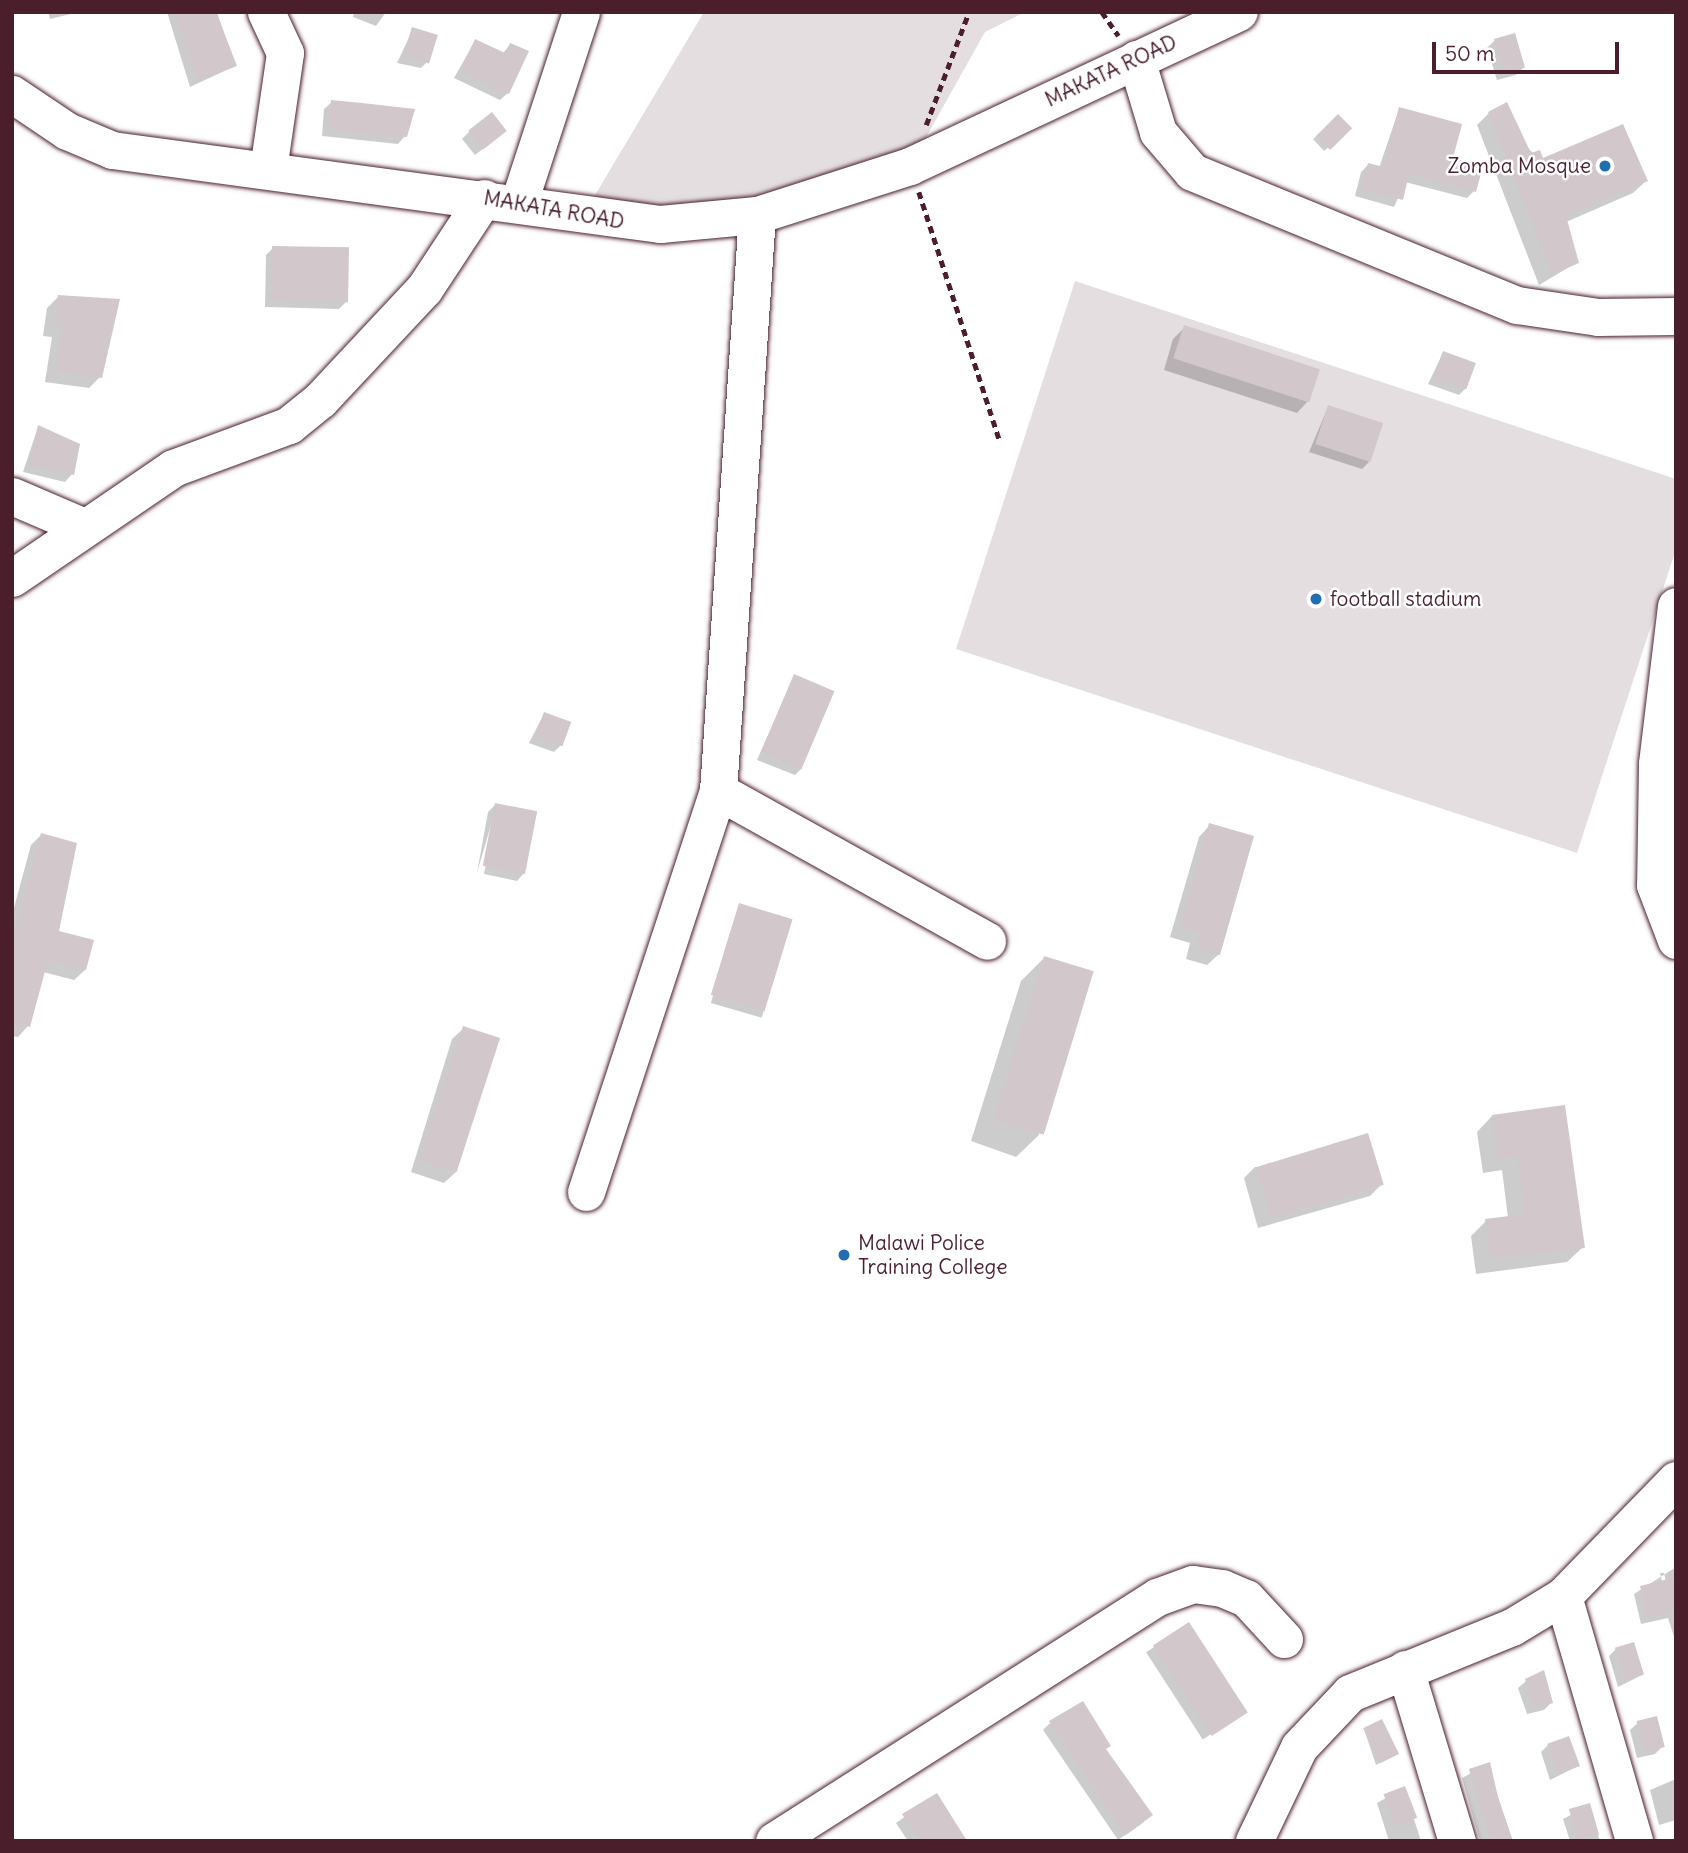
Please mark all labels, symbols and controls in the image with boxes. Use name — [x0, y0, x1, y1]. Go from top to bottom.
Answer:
scale bar — [1436, 28, 1623, 72]
street label: MAKATA ROAD — [1041, 29, 1181, 113]
text: 50 m — [1445, 40, 1494, 67]
place label: Zomba Mosque — [1447, 153, 1591, 179]
marker: Zomba Mosque — [1597, 158, 1613, 174]
street label: MAKATA ROAD — [482, 185, 626, 235]
place label: football stadium — [1330, 586, 1481, 612]
marker: football stadium — [1308, 591, 1324, 607]
place label: Malawi Police Training College — [858, 1230, 1007, 1280]
marker: Malawi Police Training College — [836, 1247, 852, 1263]

